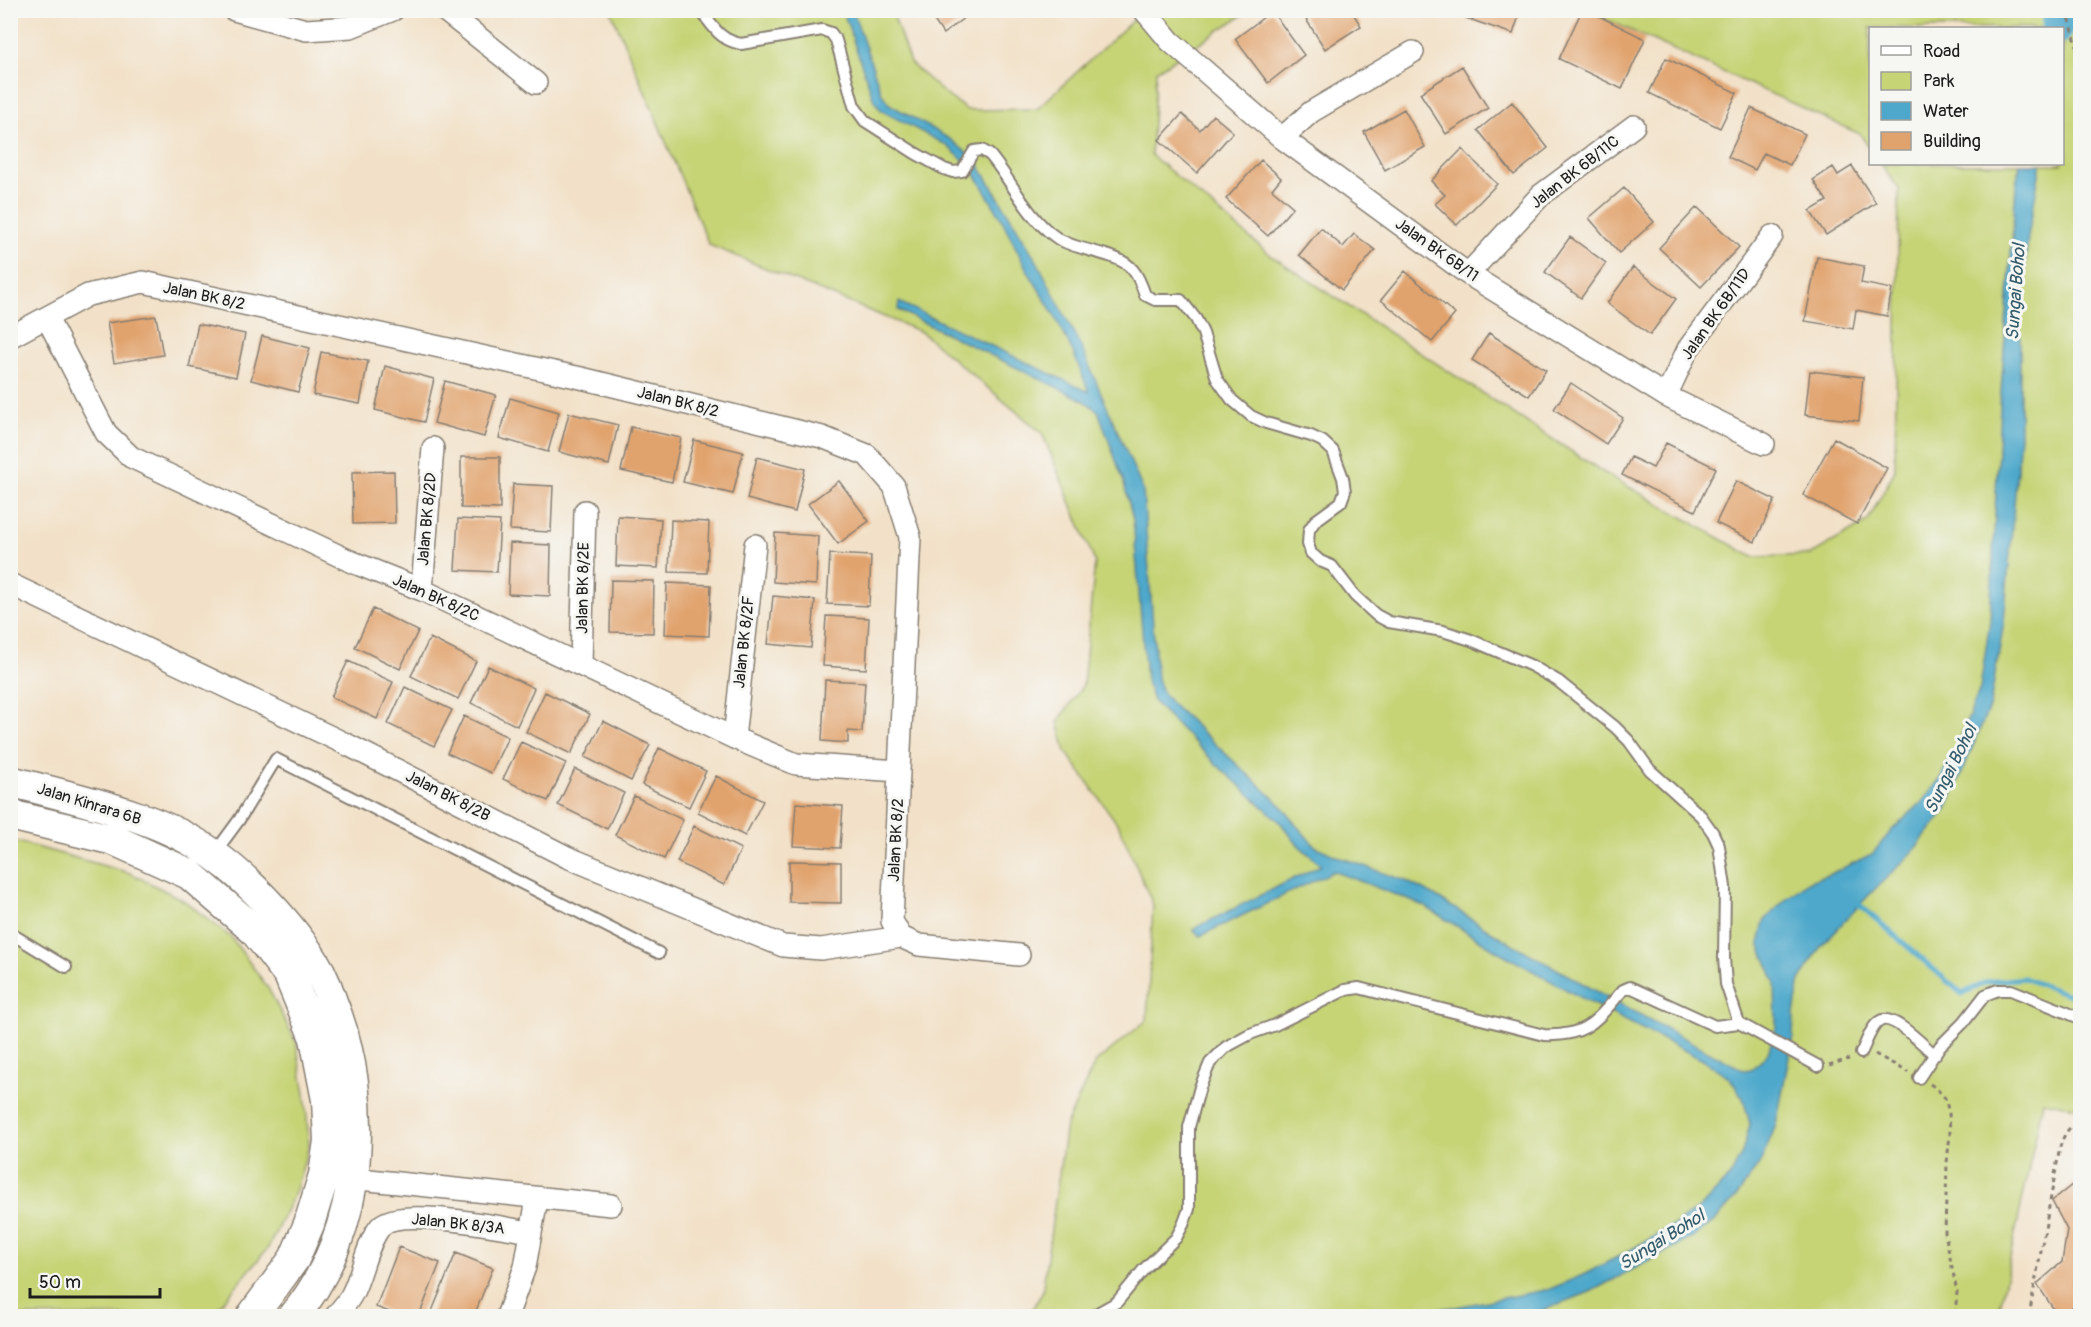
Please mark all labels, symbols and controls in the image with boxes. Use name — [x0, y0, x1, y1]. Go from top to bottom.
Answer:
legend — [1869, 27, 2064, 165]
text: Road — [1923, 40, 1960, 63]
text: Park — [1923, 70, 1955, 93]
text: Water — [1923, 100, 1969, 123]
text: Building — [1923, 130, 1981, 153]
street label: Jalan BK 6B/11C — [1527, 131, 1623, 213]
street label: Jalan BK 6B/11 — [1391, 214, 1483, 286]
water label: Sungai Bohol — [2001, 241, 2031, 341]
street label: Jalan BK 6B/11D — [1677, 264, 1755, 364]
street label: Jalan BK 8/2 — [161, 278, 247, 314]
street label: Jalan BK 8/2 — [635, 382, 721, 422]
street label: Jalan BK 8/2D — [413, 472, 441, 566]
street label: Jalan BK 8/2E — [572, 542, 594, 634]
street label: Jalan BK 8/2C — [389, 570, 483, 626]
street label: Jalan BK 8/2F — [729, 594, 759, 689]
water label: Sungai Bohol — [1920, 719, 1983, 817]
street label: Jalan BK 8/2B — [402, 766, 494, 826]
street label: Jalan Kinrara 6B — [34, 779, 144, 829]
street label: Jalan BK 8/2 — [884, 798, 908, 882]
water label: Sungai Bohol — [1615, 1204, 1710, 1275]
street label: Jalan BK 8/3A — [410, 1209, 506, 1239]
scale bar — [30, 1261, 160, 1299]
text: 50 m — [39, 1271, 81, 1294]

